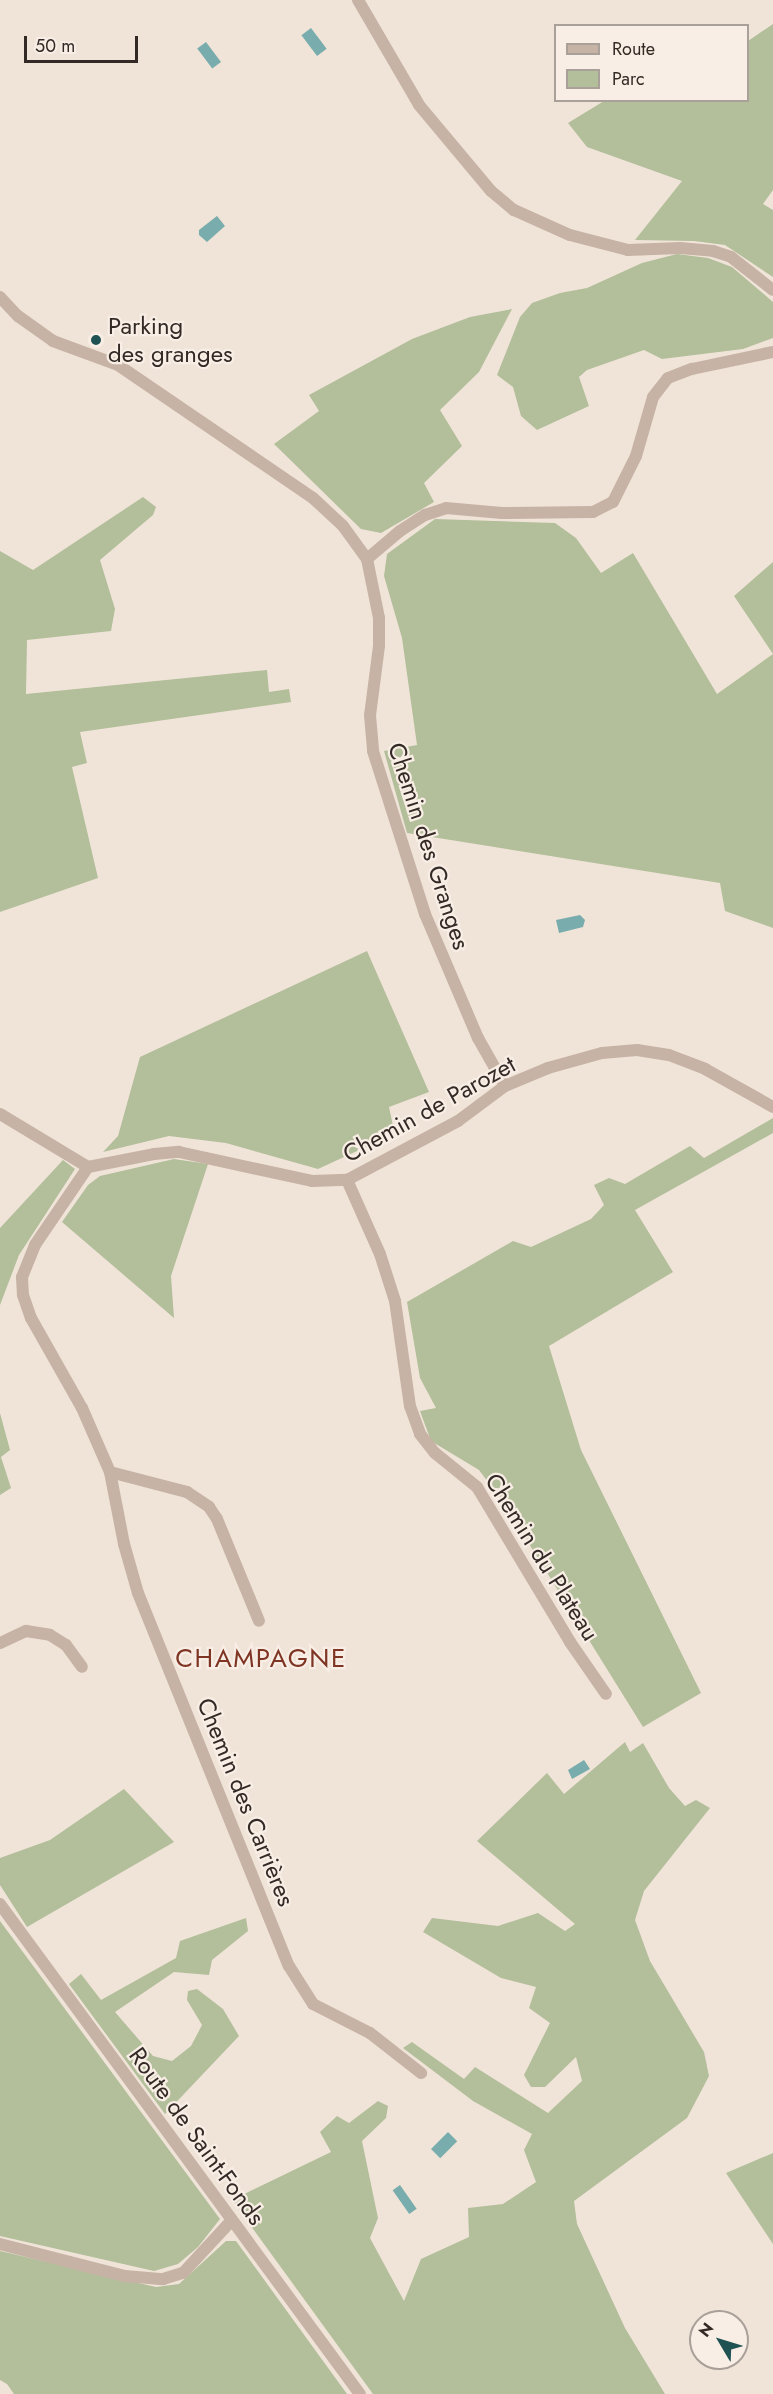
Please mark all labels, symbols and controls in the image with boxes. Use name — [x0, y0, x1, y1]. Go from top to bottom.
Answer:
scale bar — [27, 24, 141, 62]
legend — [554, 24, 749, 102]
text: 50 m — [35, 33, 75, 59]
text: Route — [612, 36, 655, 62]
text: Parc — [612, 66, 645, 92]
place label: Parking des granges — [108, 312, 233, 368]
marker: Parking des granges — [89, 333, 103, 347]
street label: Chemin des Granges — [382, 739, 476, 953]
street label: Chemin de Parozet — [338, 1050, 520, 1168]
street label: Chemin du Plateau — [479, 1468, 605, 1646]
district label: CHAMPAGNE — [175, 1643, 347, 1675]
street label: Chemin des Carrières — [191, 1694, 301, 1910]
street label: Route de Saint-Fonds — [123, 2042, 271, 2230]
north arrow — [689, 2310, 749, 2370]
text: N — [693, 2318, 719, 2342]

